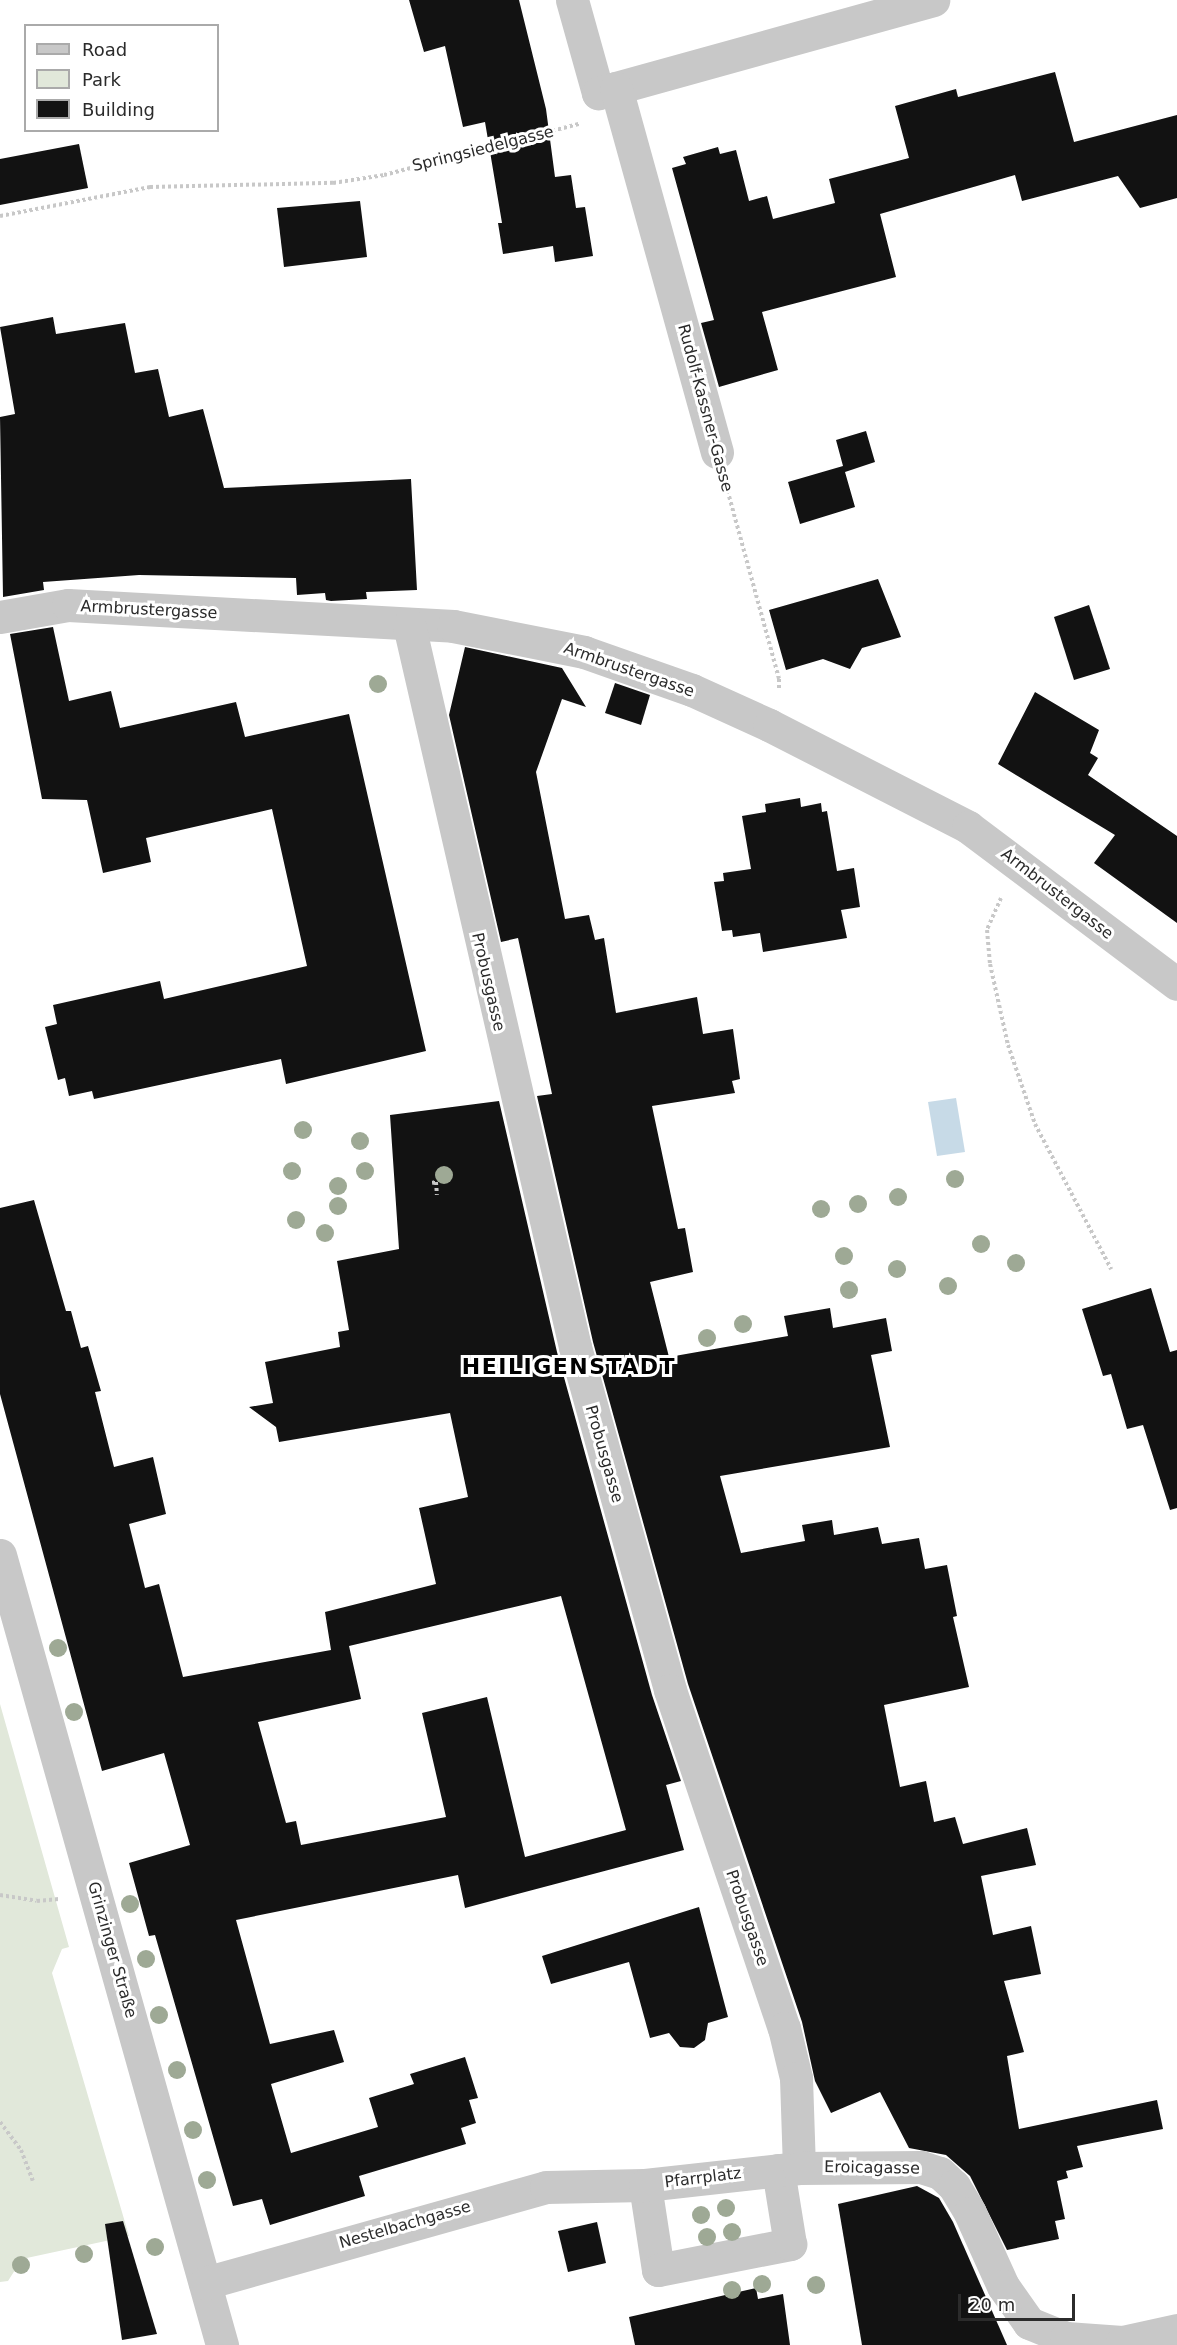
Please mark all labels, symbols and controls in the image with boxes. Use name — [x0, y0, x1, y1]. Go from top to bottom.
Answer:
legend — [24, 24, 219, 132]
text: Road — [82, 39, 127, 60]
text: Park — [82, 69, 121, 90]
text: Building — [82, 99, 155, 120]
street label: Springsiedelgasse — [410, 122, 556, 176]
street label: Rudolf-Kassner-Gasse — [673, 322, 737, 494]
street label: Armbrustergasse — [80, 597, 218, 623]
street label: Armbrustergasse — [561, 639, 697, 701]
street label: Armbrustergasse — [997, 844, 1117, 944]
street label: Probusgasse — [467, 931, 509, 1033]
district label: HEILIGENSTADT — [462, 1354, 676, 1380]
street label: Probusgasse — [581, 1403, 627, 1505]
street label: Probusgasse — [722, 1867, 772, 1969]
street label: Grinzinger Straße — [83, 1880, 141, 2020]
street label: Eroicagasse — [824, 2158, 920, 2178]
street label: Pfarrplatz — [664, 2164, 742, 2192]
street label: Nestelbachgasse — [337, 2197, 473, 2253]
scale bar — [961, 2282, 1078, 2320]
text: 20 m — [969, 2294, 1015, 2315]

